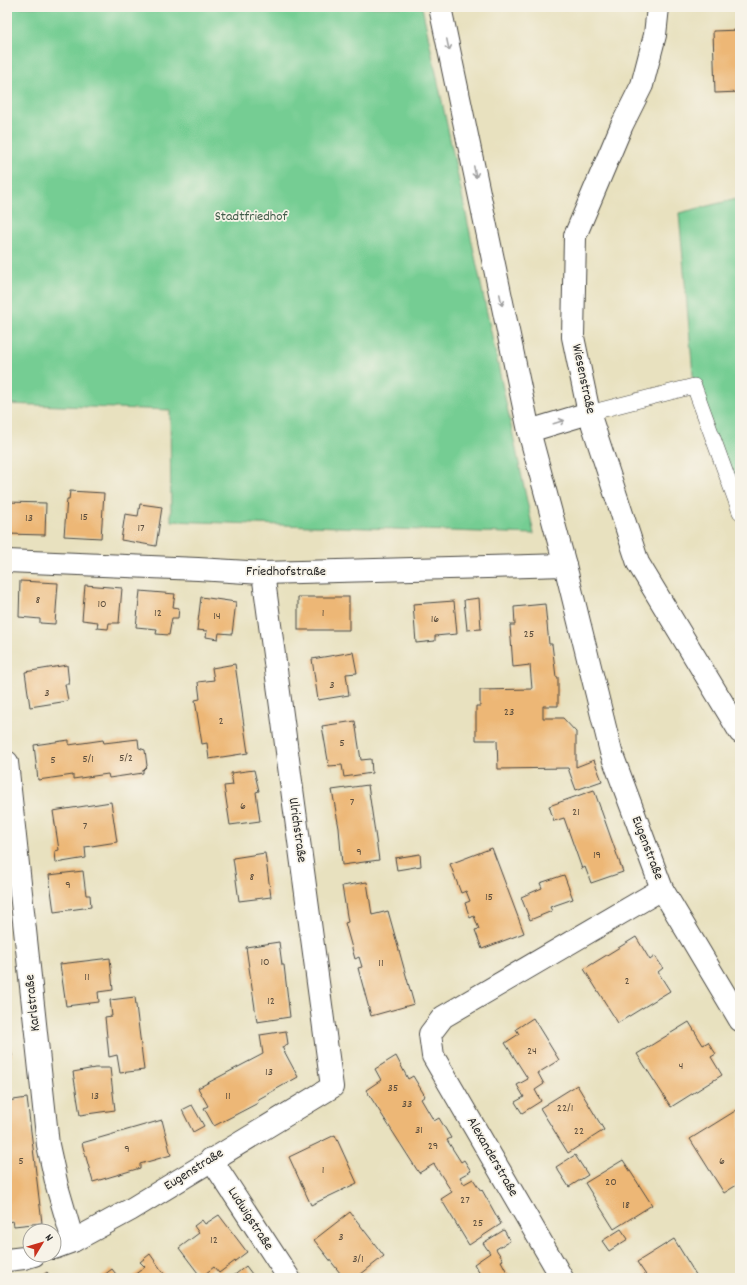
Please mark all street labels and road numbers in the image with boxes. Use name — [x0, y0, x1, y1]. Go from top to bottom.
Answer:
street label: Wiesenstraße — [566, 342, 600, 416]
street label: Friedhofstraße — [246, 562, 326, 582]
street label: Ulrichstraße — [283, 796, 311, 864]
street label: Eugenstraße — [626, 813, 668, 883]
street label: Karlstraße — [20, 974, 46, 1032]
street label: Alexanderstraße — [461, 1113, 523, 1201]
street label: Eugenstraße — [160, 1144, 228, 1196]
street label: Ludwigstraße — [222, 1183, 278, 1255]

